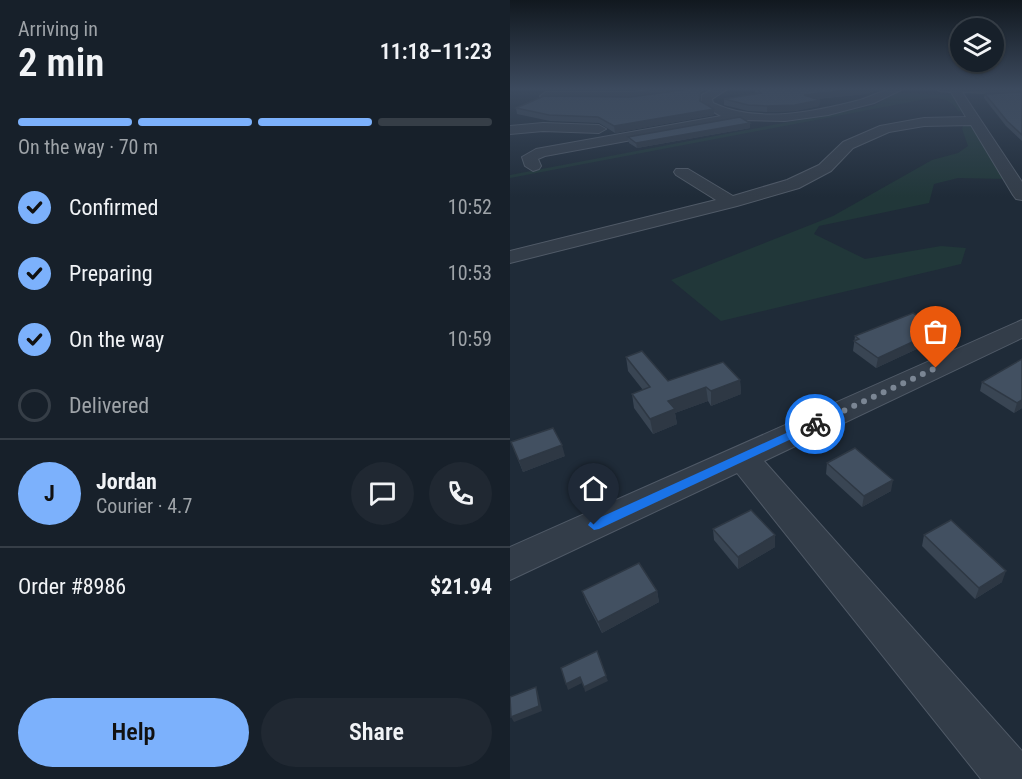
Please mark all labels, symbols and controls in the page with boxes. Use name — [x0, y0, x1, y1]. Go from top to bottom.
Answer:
text: Arriving in — [18, 17, 98, 41]
map controls — [950, 18, 1004, 72]
button: layers — [950, 18, 1004, 72]
text: 11:18–11:23 — [380, 39, 492, 64]
text: 2 min — [18, 40, 104, 86]
text: On the way · 70 m — [18, 135, 158, 159]
icon: check — [18, 191, 51, 224]
text: Confirmed — [69, 195, 158, 220]
text: 10:52 — [448, 195, 492, 219]
icon: check — [18, 257, 51, 290]
text: Preparing — [69, 261, 153, 286]
text: 10:53 — [448, 261, 492, 285]
pin — [910, 306, 961, 368]
icon: bag — [919, 315, 952, 348]
icon: check — [18, 323, 51, 356]
text: On the way — [69, 327, 164, 352]
text: 10:59 — [448, 327, 492, 351]
text: Delivered — [69, 393, 149, 418]
courier — [785, 394, 845, 454]
icon: bike — [799, 408, 832, 441]
button: chat — [351, 462, 414, 525]
button: phone — [429, 462, 492, 525]
pin — [568, 463, 619, 525]
text: Jordan — [96, 469, 157, 494]
icon: home — [577, 472, 610, 505]
text: J — [44, 481, 55, 506]
text: Courier · 4.7 — [96, 494, 192, 518]
text: Order #8986 — [18, 574, 126, 599]
text: $21.94 — [430, 574, 492, 599]
button: Help — [18, 698, 249, 767]
button: Share — [261, 698, 492, 767]

